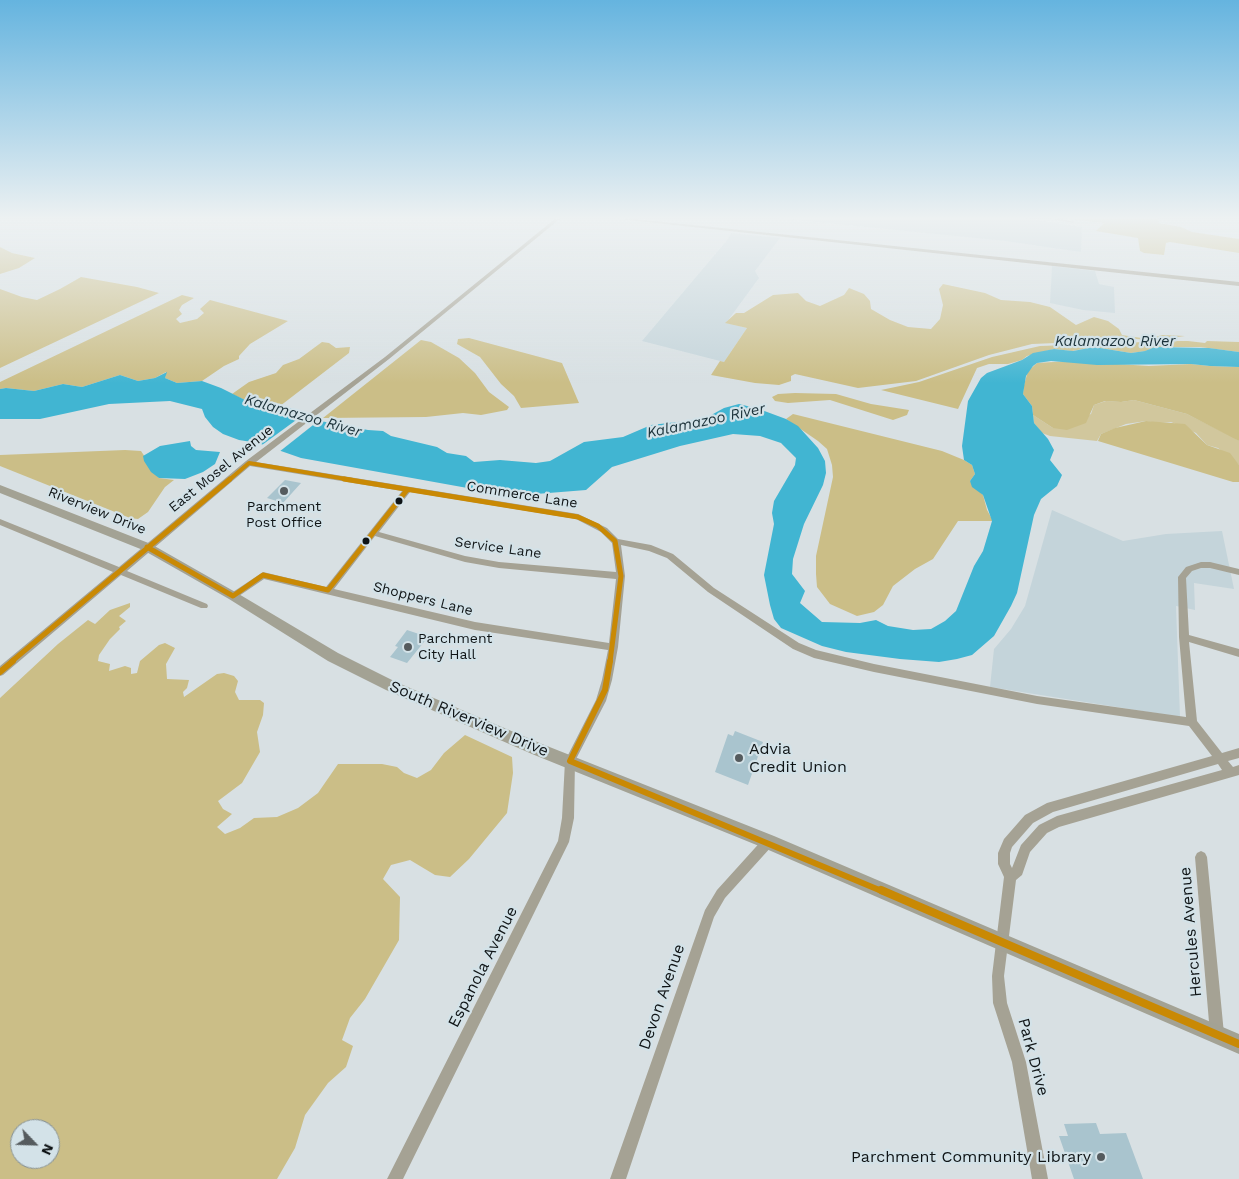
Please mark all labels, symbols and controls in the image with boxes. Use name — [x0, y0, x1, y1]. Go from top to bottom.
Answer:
water label: Kalamazoo River — [1055, 333, 1175, 351]
water label: Kalamazoo River — [243, 391, 363, 441]
water label: Kalamazoo River — [645, 400, 767, 442]
street label: East Mosel Avenue — [166, 422, 276, 516]
street label: Commerce Lane — [465, 478, 579, 512]
street label: Riverview Drive — [46, 484, 148, 538]
marker: Parchment Post Office — [278, 485, 290, 497]
unlabelled marker — [394, 496, 404, 506]
place label: Parchment Post Office — [246, 499, 322, 532]
street label: Service Lane — [454, 534, 542, 562]
unlabelled marker — [361, 536, 371, 546]
street label: Shoppers Lane — [371, 578, 475, 620]
place label: Parchment City Hall — [418, 631, 492, 664]
marker: Parchment City Hall — [402, 641, 414, 653]
street label: South Riverview Drive — [387, 677, 551, 761]
place label: Advia Credit Union — [749, 739, 847, 777]
marker: Advia Credit Union — [733, 752, 745, 764]
street label: Hercules Avenue — [1176, 866, 1206, 998]
street label: Espanola Avenue — [444, 903, 522, 1031]
street label: Devon Avenue — [635, 942, 689, 1052]
street label: Park Drive — [1013, 1016, 1053, 1098]
north arrow — [10, 1119, 60, 1169]
text: N — [38, 1142, 57, 1158]
place label: Parchment Community Library — [851, 1147, 1091, 1167]
marker: Parchment Community Library — [1095, 1151, 1107, 1163]

